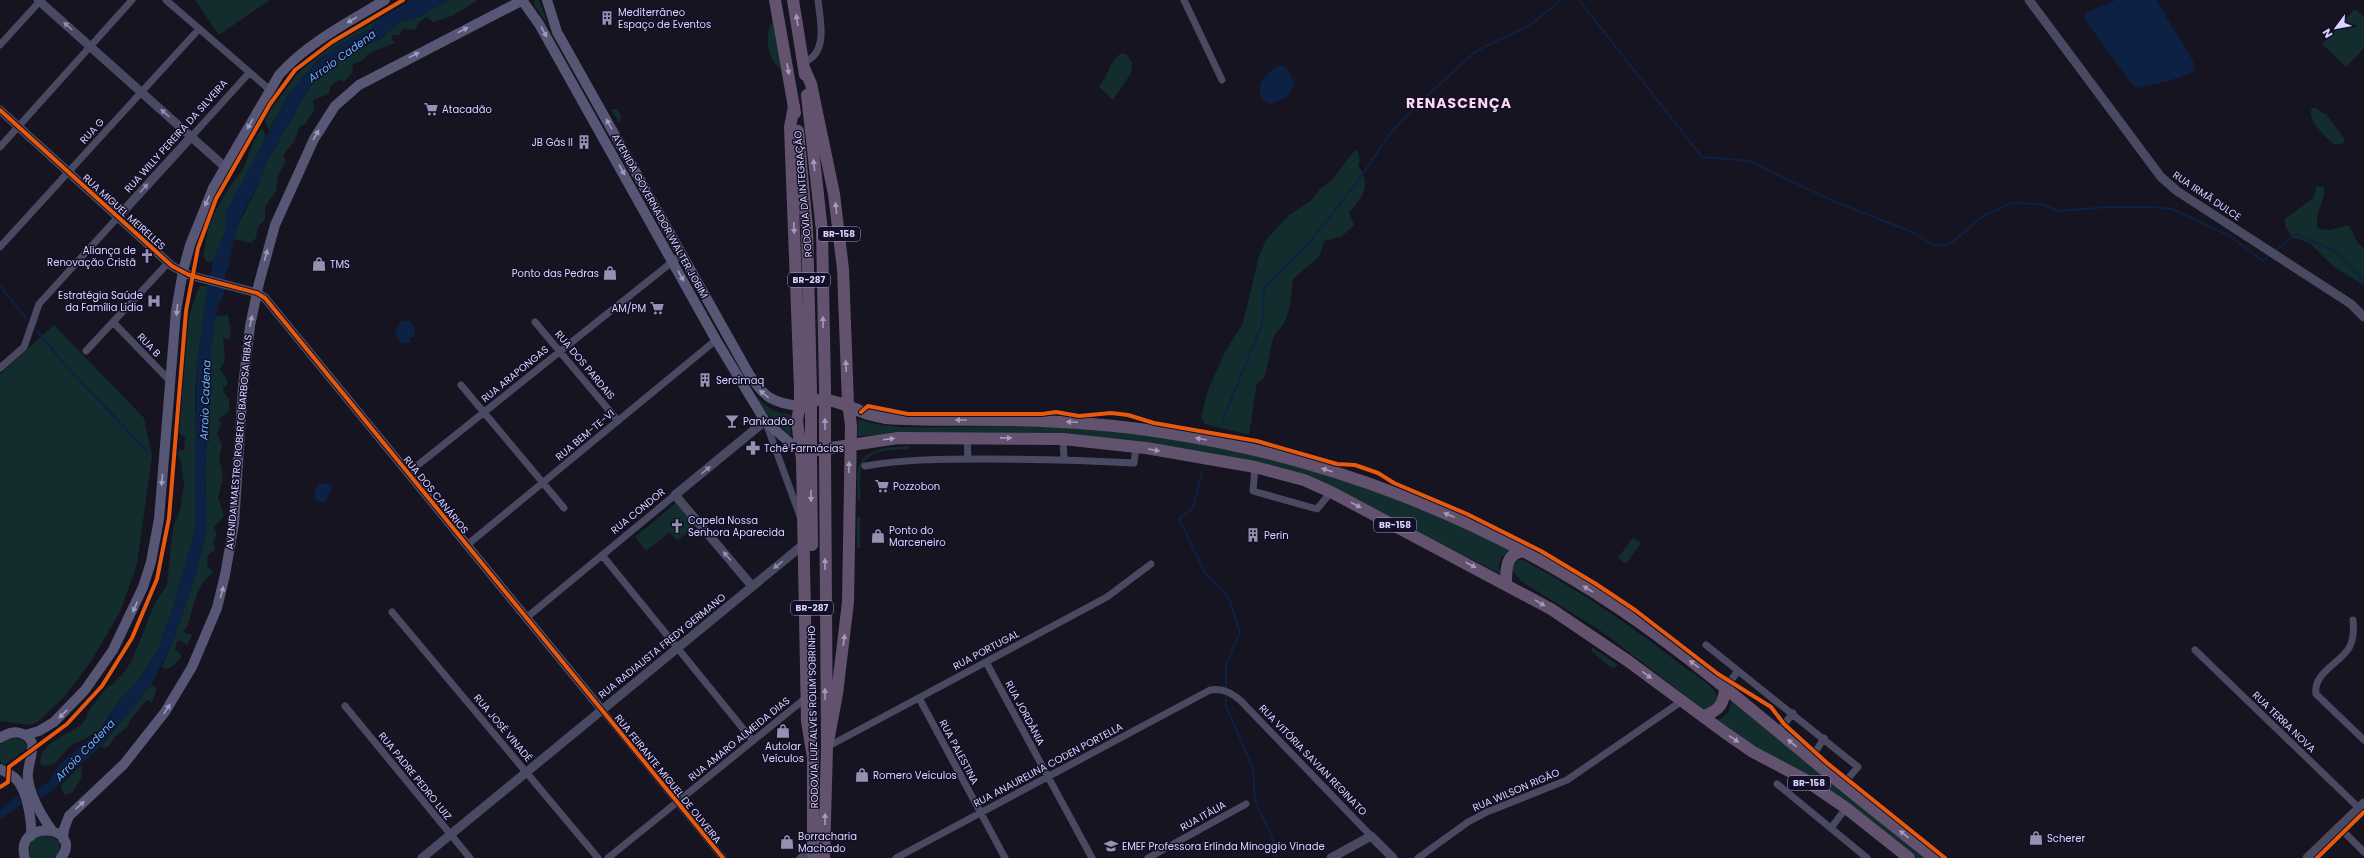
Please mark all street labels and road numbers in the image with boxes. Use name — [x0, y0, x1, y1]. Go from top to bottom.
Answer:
street label: RUA WILLY PEREIRA DA SILVEIRA — [121, 76, 231, 196]
street label: RUA G — [76, 115, 108, 147]
street label: RODOVIA DA INTEGRAÇÃO — [790, 130, 816, 258]
street label: AVENIDA GOVERNADOR WALTER JOBIM — [608, 131, 712, 301]
street label: RUA IRMÃ DULCE — [2170, 167, 2244, 225]
street label: RUA MIGUEL MEIRELLES — [79, 171, 169, 253]
road number: BR-158 — [818, 227, 860, 241]
road number: BR-287 — [788, 273, 830, 287]
street label: RUA DOS PARDAIS — [551, 327, 619, 403]
street label: RUA B — [134, 330, 164, 360]
street label: AVENIDA MAESTRO ROBERTO BARBOSA RIBAS — [222, 334, 256, 550]
street label: RUA ARAPONGAS — [478, 342, 552, 406]
street label: RUA BEM-TE-VI — [552, 406, 618, 464]
street label: RUA DOS CANÁRIOS — [400, 453, 472, 537]
street label: RUA CONDOR — [608, 484, 668, 538]
road number: BR-158 — [1374, 518, 1416, 532]
street label: RUA RADIALISTA FREDY GERMANO — [595, 590, 729, 702]
road number: BR-287 — [791, 601, 833, 615]
street label: RODOVIA LUIZ ALVES ROLIM SOBRINHO — [804, 625, 822, 809]
street label: RUA PORTUGAL — [950, 626, 1022, 674]
street label: RUA JORDÂNIA — [1002, 678, 1049, 748]
street label: RUA TERRA NOVA — [2249, 688, 2319, 756]
street label: RUA JOSÉ VINADÉ — [470, 691, 536, 765]
street label: RUA AMARO ALMEIDA DIAS — [685, 693, 793, 785]
street label: RUA VITÓRIA SAVIAN REGINATO — [1256, 701, 1370, 819]
street label: RUA FEIRANTE MIGUEL DE OLIVEIRA — [611, 711, 725, 847]
street label: RUA PALESTINA — [936, 717, 983, 787]
street label: RUA ANAURELINA CODEN PORTELLA — [971, 719, 1126, 811]
street label: RUA PADRE PEDRO LUIZ — [375, 729, 455, 823]
street label: RUA WILSON RIGÃO — [1470, 765, 1562, 815]
road number: BR-158 — [1788, 776, 1830, 790]
street label: RUA ITÁLIA — [1177, 797, 1229, 835]

